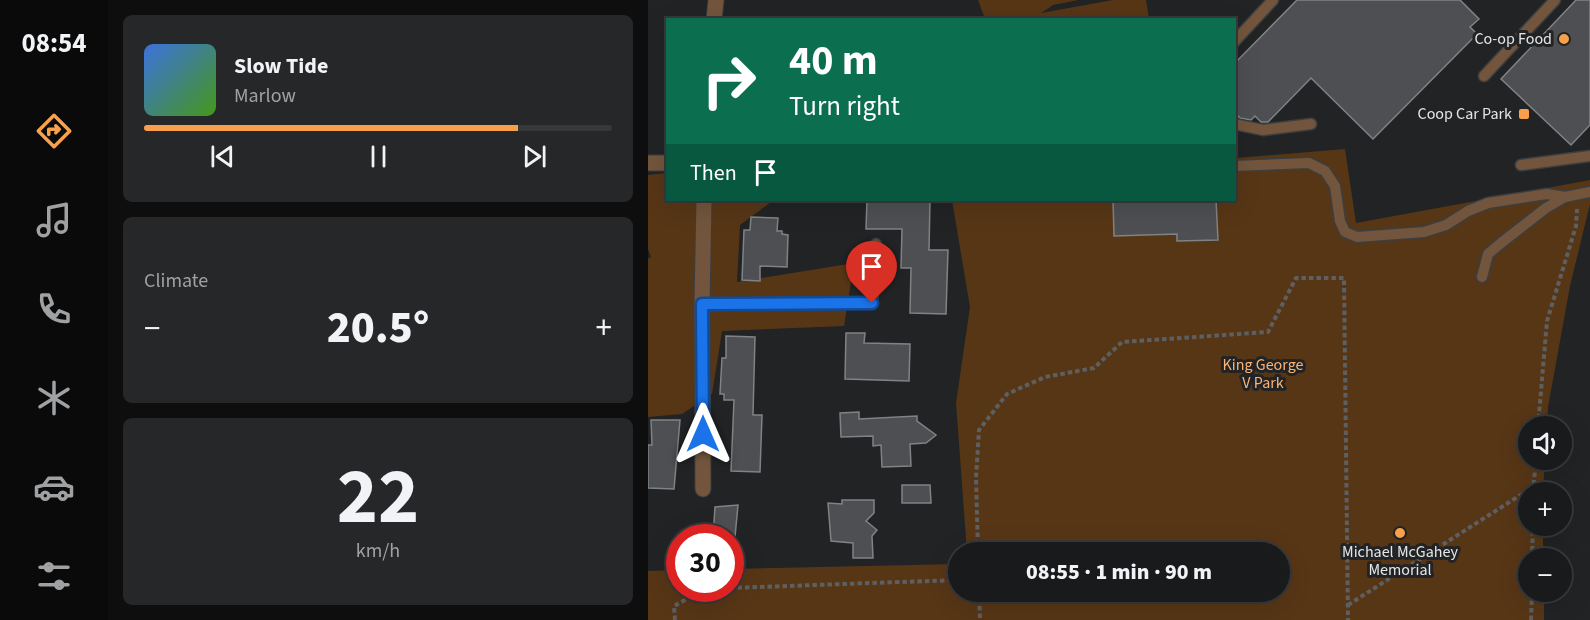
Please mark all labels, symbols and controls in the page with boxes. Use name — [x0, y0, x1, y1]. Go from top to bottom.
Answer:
text: 08:54 — [21, 24, 87, 63]
place label: Co-op Food — [1474, 28, 1552, 50]
text: 40 m — [789, 31, 878, 91]
marker: Co-op Food — [1557, 32, 1571, 46]
icon: right — [690, 42, 768, 120]
text: Slow Tide — [234, 50, 328, 82]
text: Marlow — [234, 82, 296, 110]
text: Turn right — [789, 87, 900, 126]
place label: Coop Car Park — [1418, 103, 1512, 125]
marker: Coop Car Park — [1517, 107, 1531, 121]
icon: directions — [33, 110, 75, 152]
icon: previous — [206, 140, 239, 173]
icon: pause — [362, 140, 395, 173]
icon: next — [518, 140, 551, 173]
icon: arrive — [749, 156, 782, 189]
text: Then — [690, 157, 737, 189]
icon: music — [33, 199, 75, 241]
pin — [846, 241, 897, 303]
icon: arrive — [855, 250, 888, 283]
text: Climate — [144, 267, 208, 295]
icon: phone — [33, 288, 75, 330]
text: 20.5° — [327, 296, 429, 360]
text: − — [144, 305, 160, 352]
text: + — [596, 305, 612, 352]
park label: King George V Park — [1223, 354, 1303, 394]
icon: climate — [33, 377, 75, 419]
position arrow — [671, 402, 735, 466]
map controls — [1518, 416, 1572, 602]
button: sound — [1518, 416, 1572, 470]
text: 22 — [337, 442, 419, 553]
icon: car — [33, 466, 75, 508]
button: + — [1518, 482, 1572, 536]
speed limit sign: 30 — [666, 524, 744, 602]
marker: Michael McGahey Memorial — [1393, 526, 1407, 540]
text: km/h — [356, 537, 400, 565]
place label: Michael McGahey Memorial — [1342, 541, 1458, 581]
button: − — [1518, 548, 1572, 602]
icon: filters — [33, 555, 75, 597]
text: 08:55 · 1 min · 90 m — [1026, 556, 1212, 588]

